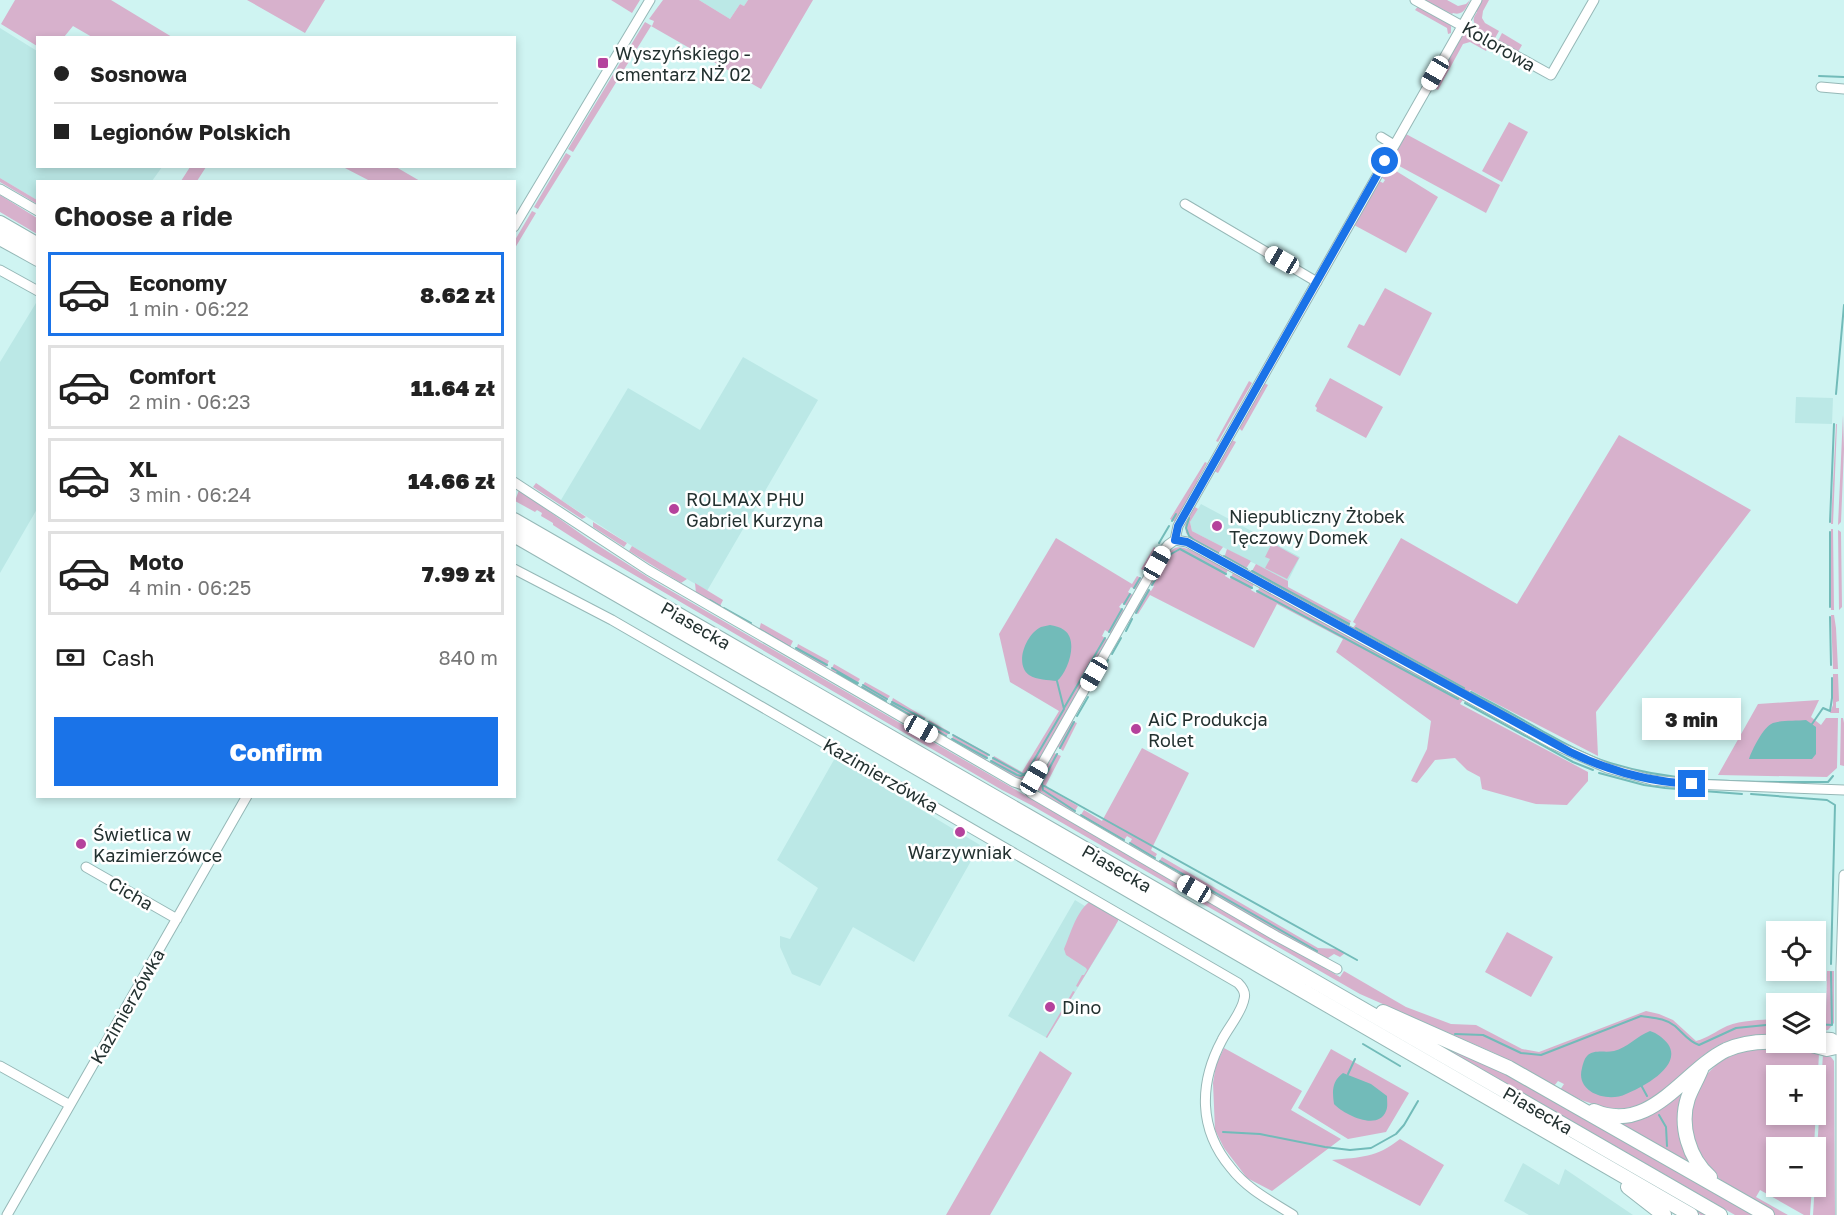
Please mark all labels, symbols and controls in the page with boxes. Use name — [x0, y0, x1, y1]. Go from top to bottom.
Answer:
street label: Kolorowa — [1458, 16, 1540, 76]
place label: Wyszyńskiego - cmentarz NŻ 02 — [615, 42, 751, 85]
car — [1418, 53, 1452, 93]
marker: Wyszyńskiego - cmentarz NŻ 02 — [596, 56, 610, 70]
text: Sosnowa — [90, 60, 187, 87]
text: Legionów Polskich — [90, 118, 291, 145]
route start — [1371, 147, 1398, 174]
text: Choose a ride — [54, 200, 233, 232]
car — [1262, 243, 1302, 277]
icon: car — [57, 267, 111, 321]
text: Economy — [129, 269, 227, 296]
text: 8.62 zł — [420, 281, 495, 308]
text: 1 min · 06:22 — [129, 296, 249, 320]
icon: car — [57, 360, 111, 414]
text: Comfort — [129, 362, 216, 389]
text: 11.64 zł — [411, 374, 495, 401]
text: 2 min · 06:23 — [129, 389, 251, 413]
icon: car — [57, 453, 111, 507]
text: XL — [129, 455, 157, 482]
text: 14.66 zł — [408, 467, 495, 494]
text: 3 min · 06:24 — [129, 482, 251, 506]
place label: ROLMAX PHU Gabriel Kurzyna — [686, 488, 823, 531]
marker: ROLMAX PHU Gabriel Kurzyna — [667, 502, 681, 516]
place label: Niepubliczny Żłobek Tęczowy Domek — [1229, 505, 1405, 548]
marker: Niepubliczny Żłobek Tęczowy Domek — [1210, 519, 1224, 533]
car — [1140, 543, 1174, 583]
icon: car — [57, 546, 111, 600]
text: Moto — [129, 548, 184, 575]
text: 7.99 zł — [422, 560, 495, 587]
text: 4 min · 06:25 — [129, 575, 251, 599]
street label: Piasecka — [657, 596, 735, 654]
icon: cash — [54, 641, 87, 674]
text: Cash — [102, 644, 155, 671]
text: 840 m — [439, 645, 498, 669]
car — [1077, 654, 1111, 694]
callout: 3 min — [1642, 697, 1742, 739]
text: 3 min — [1665, 707, 1718, 731]
place label: AiC Produkcja Rolet — [1148, 708, 1268, 751]
car — [901, 712, 941, 746]
button: Confirm — [54, 717, 498, 786]
marker: AiC Produkcja Rolet — [1129, 722, 1143, 736]
street label: Kazimierzówka — [819, 733, 943, 817]
car — [1017, 758, 1051, 798]
route end — [1678, 770, 1705, 797]
place label: Świetlica w Kazimierzówce — [93, 823, 222, 866]
marker: Warzywniak — [953, 825, 967, 839]
marker: Świetlica w Kazimierzówce — [74, 837, 88, 851]
street label: Piasecka — [1078, 839, 1156, 897]
place label: Warzywniak — [908, 841, 1012, 863]
street label: Cicha — [105, 871, 157, 915]
car — [1174, 872, 1214, 906]
map controls — [1766, 921, 1826, 1197]
button: locate — [1766, 921, 1826, 981]
street label: Kazimierzówka — [85, 944, 169, 1068]
button: layers — [1766, 993, 1826, 1053]
place label: Dino — [1062, 996, 1101, 1018]
marker: Dino — [1043, 1000, 1057, 1014]
button: + — [1766, 1065, 1826, 1125]
street label: Piasecka — [1499, 1081, 1577, 1139]
button: − — [1766, 1137, 1826, 1197]

